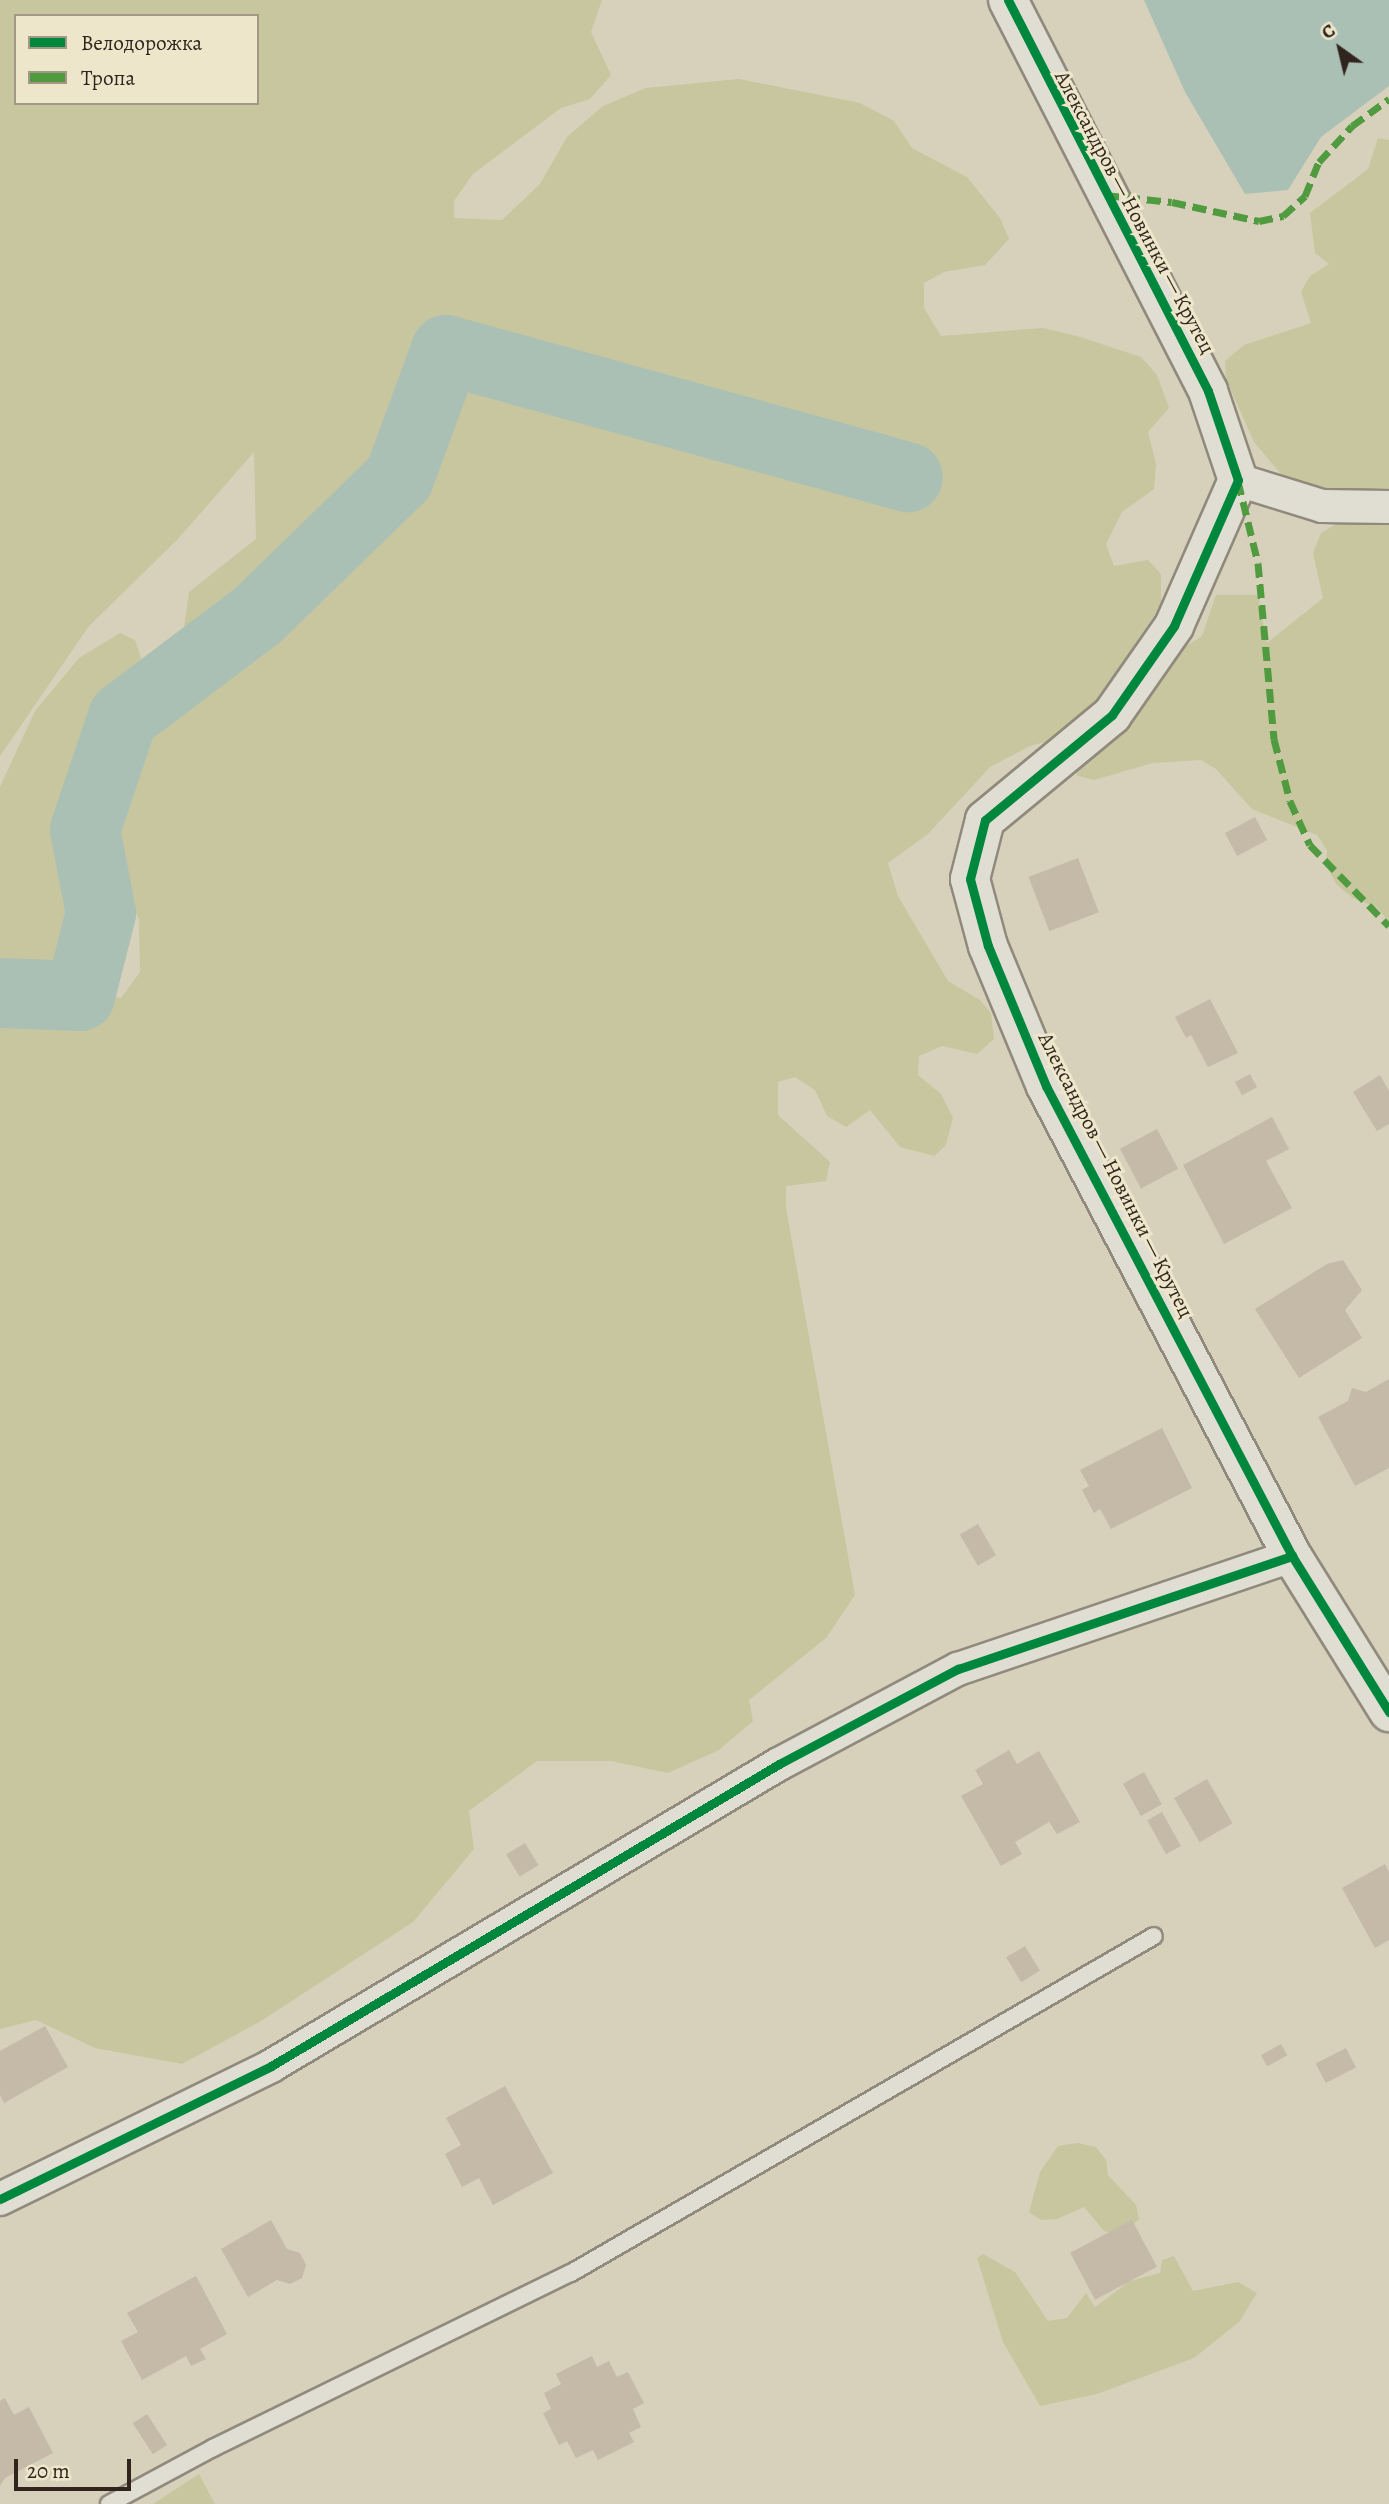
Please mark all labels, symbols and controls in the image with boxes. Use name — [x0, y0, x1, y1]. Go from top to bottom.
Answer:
legend — [14, 14, 259, 105]
north arrow — [1305, 14, 1375, 84]
text: С — [1316, 18, 1340, 46]
text: Велодорожка — [81, 29, 202, 57]
text: Тропа — [81, 64, 135, 92]
street label: Александров — Новинки — Крутец — [1049, 66, 1221, 358]
street label: Александров — Новинки — Крутец — [1033, 1028, 1199, 1322]
scale bar — [18, 2444, 135, 2488]
text: 20 m — [27, 2457, 70, 2485]

